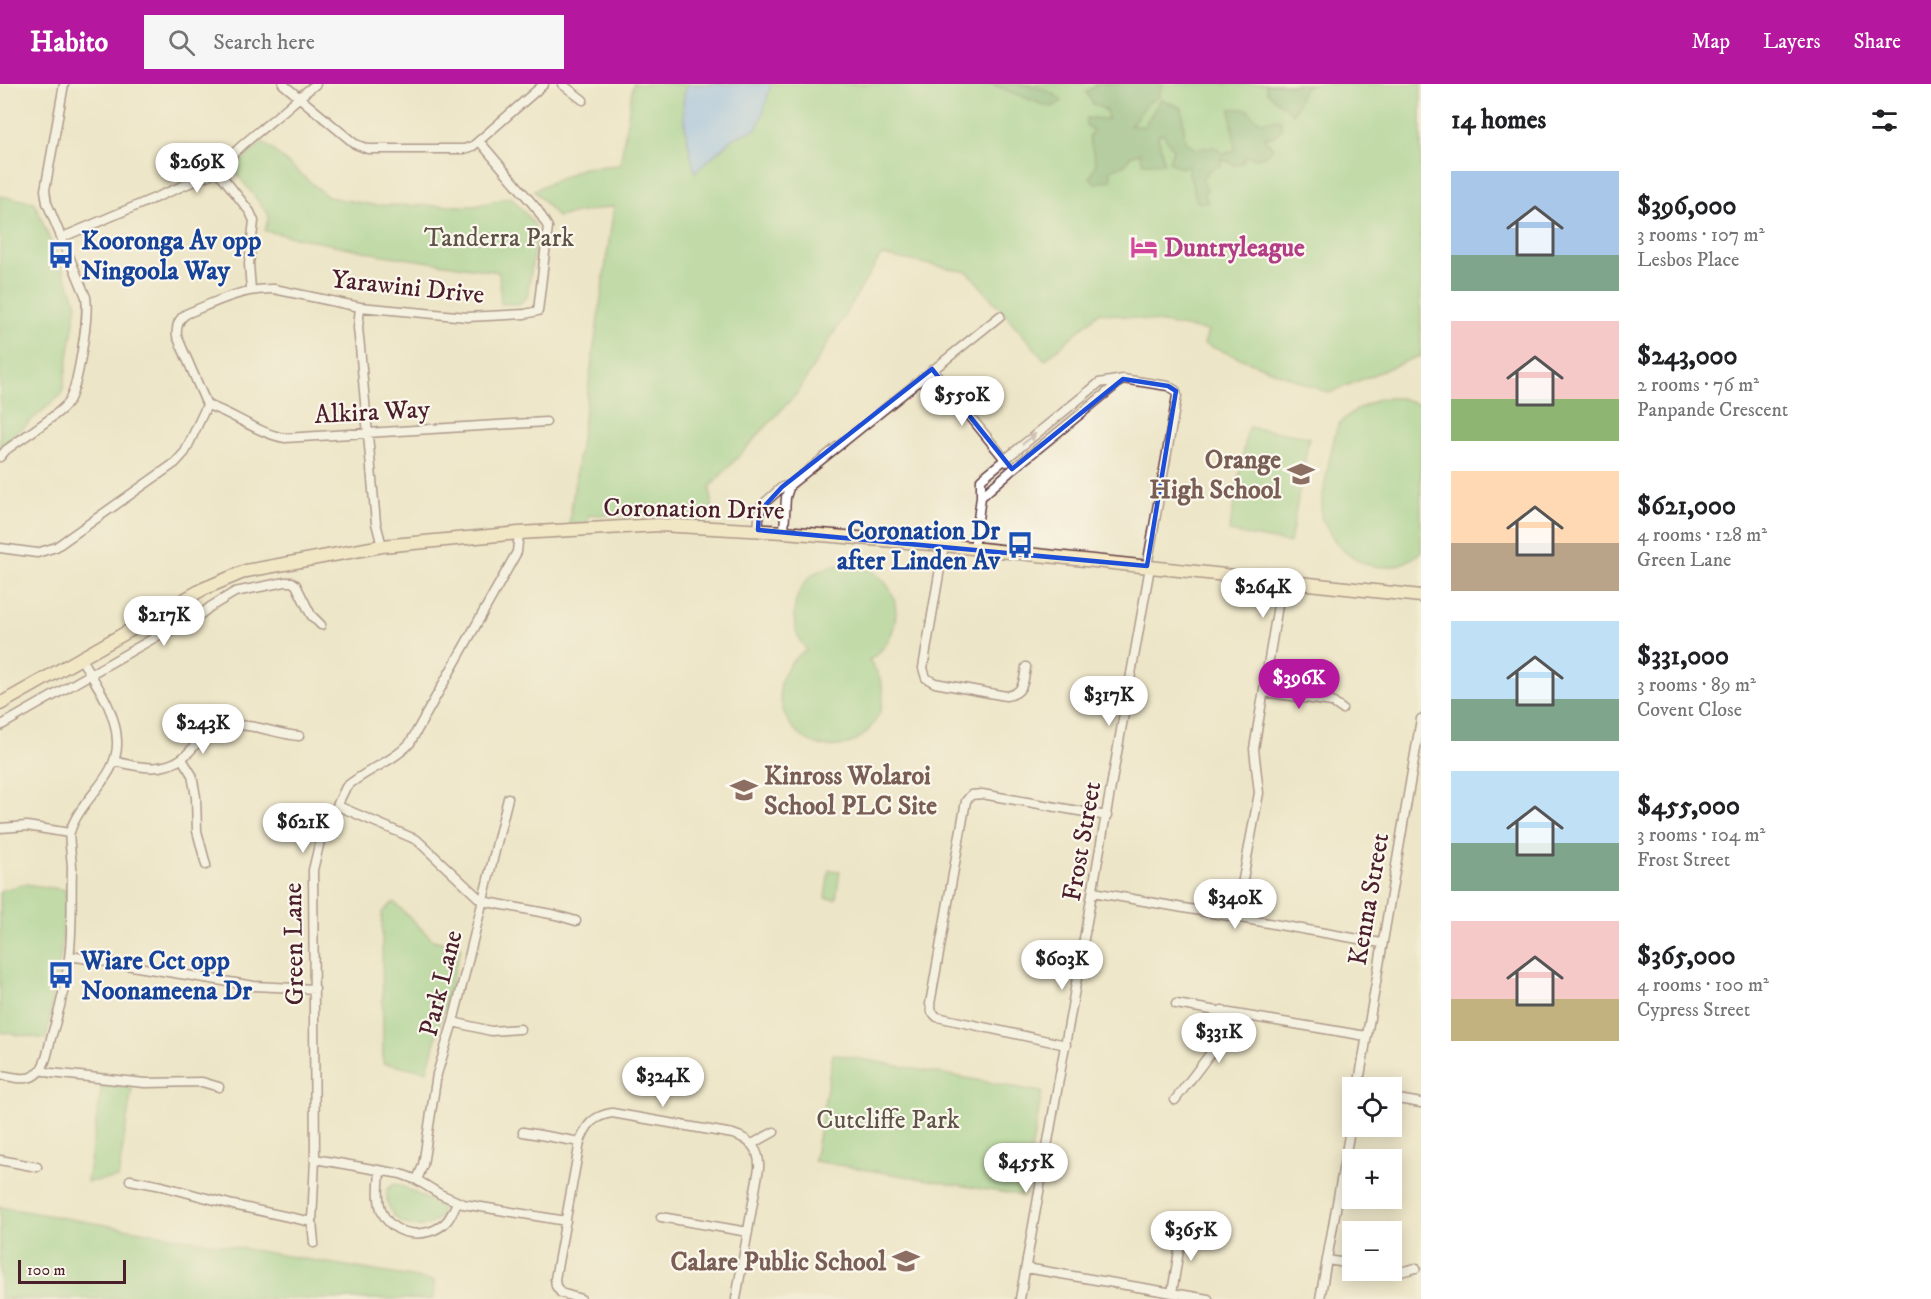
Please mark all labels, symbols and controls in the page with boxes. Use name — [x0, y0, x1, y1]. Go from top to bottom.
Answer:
search box — [144, 15, 564, 69]
text: Habito — [30, 25, 108, 60]
icon: search — [165, 26, 198, 59]
text: Search here — [213, 29, 315, 56]
text: Map — [1691, 29, 1730, 55]
text: Layers — [1763, 29, 1821, 55]
text: Share — [1854, 29, 1901, 55]
text: 14 homes — [1451, 104, 1546, 137]
icon: filters — [1868, 104, 1901, 137]
pin: $269K — [155, 143, 239, 194]
text: $269K — [169, 150, 225, 175]
text: $396,000 — [1637, 190, 1736, 223]
icon: home — [1499, 195, 1571, 267]
park label: Tanderra Park — [424, 222, 574, 255]
text: 3 rooms · 107 m² — [1637, 223, 1765, 248]
place label: Kooronga Av opp Ningoola Way — [81, 225, 261, 288]
hotel icon: Duntryleague — [1129, 232, 1159, 262]
place label: Duntryleague — [1164, 232, 1305, 265]
bus stop icon: Kooronga Av opp Ningoola Way — [46, 240, 76, 270]
text: Lesbos Place — [1637, 248, 1739, 273]
street label: Yarawini Drive — [330, 263, 486, 312]
text: $243,000 — [1637, 340, 1738, 373]
icon: home — [1499, 345, 1571, 417]
text: 2 rooms · 76 m² — [1637, 373, 1759, 398]
pin: $550K — [920, 376, 1004, 427]
text: $550K — [934, 383, 990, 408]
street label: Alkira Way — [313, 393, 431, 432]
text: Panpande Crescent — [1637, 398, 1788, 423]
one-way arrow — [1021, 433, 1037, 446]
place label: Orange High School — [1149, 444, 1282, 507]
school or university icon: Orange High School — [1286, 459, 1316, 489]
text: $621,000 — [1637, 490, 1736, 523]
street label: Coronation Drive — [603, 491, 785, 528]
icon: home — [1499, 495, 1571, 567]
place label: Coronation Dr after Linden Av — [837, 515, 1001, 578]
text: 4 rooms · 128 m² — [1637, 523, 1767, 548]
bus stop icon: Coronation Dr after Linden Av — [1005, 530, 1035, 560]
text: Green Lane — [1637, 548, 1731, 573]
pin: $264K — [1221, 568, 1305, 619]
text: $264K — [1235, 575, 1291, 600]
pin: $217K — [122, 596, 206, 647]
text: $217K — [138, 603, 190, 628]
text: $331,000 — [1637, 640, 1729, 673]
icon: home — [1499, 645, 1571, 717]
pin: $396K — [1257, 659, 1341, 710]
text: $396K — [1273, 666, 1325, 691]
text: 3 rooms · 89 m² — [1637, 673, 1756, 698]
pin: $317K — [1067, 676, 1151, 727]
text: $317K — [1084, 683, 1134, 708]
text: Covent Close — [1637, 698, 1742, 723]
pin: $243K — [161, 704, 245, 755]
text: $243K — [176, 711, 230, 736]
place label: Kinross Wolaroi School PLC Site — [764, 760, 937, 823]
school or university icon: Kinross Wolaroi School PLC Site — [729, 775, 759, 805]
street label: Frost Street — [1056, 779, 1109, 904]
text: $455,000 — [1637, 790, 1740, 823]
icon: home — [1499, 795, 1571, 867]
pin: $621K — [261, 803, 345, 854]
text: $621K — [277, 810, 329, 835]
text: 3 rooms · 104 m² — [1637, 823, 1765, 848]
street label: Kenna Street — [1342, 830, 1397, 968]
text: Frost Street — [1637, 848, 1730, 873]
pin: $340K — [1193, 879, 1277, 930]
street label: Green Lane — [277, 882, 312, 1006]
text: $340K — [1208, 886, 1262, 911]
street label: Park Lane — [412, 927, 471, 1040]
pin: $603K — [1020, 940, 1104, 991]
text: $365,000 — [1637, 940, 1736, 973]
place label: Wiare Cct opp Noonameena Dr — [80, 945, 252, 1008]
icon: home — [1499, 945, 1571, 1017]
text: $603K — [1035, 947, 1089, 972]
bus stop icon: Wiare Cct opp Noonameena Dr — [46, 960, 76, 990]
text: 4 rooms · 100 m² — [1637, 973, 1769, 998]
text: Cypress Street — [1637, 998, 1750, 1023]
pin: $331K — [1177, 1013, 1261, 1064]
text: $331K — [1195, 1020, 1243, 1045]
pin: $324K — [621, 1057, 705, 1108]
text: $324K — [636, 1064, 690, 1089]
map controls — [1342, 1077, 1402, 1281]
button: locate — [1342, 1077, 1402, 1137]
park label: Cutcliffe Park — [816, 1104, 960, 1137]
pin: $455K — [984, 1143, 1068, 1194]
button: + — [1342, 1149, 1402, 1209]
text: $455K — [998, 1150, 1054, 1175]
pin: $365K — [1149, 1211, 1233, 1262]
text: $365K — [1165, 1218, 1217, 1243]
button: − — [1342, 1221, 1402, 1281]
place label: Calare Public School — [670, 1246, 887, 1279]
school or university icon: Calare Public School — [891, 1246, 921, 1276]
scale bar — [18, 1257, 126, 1284]
text: 100 m — [27, 1260, 66, 1280]

